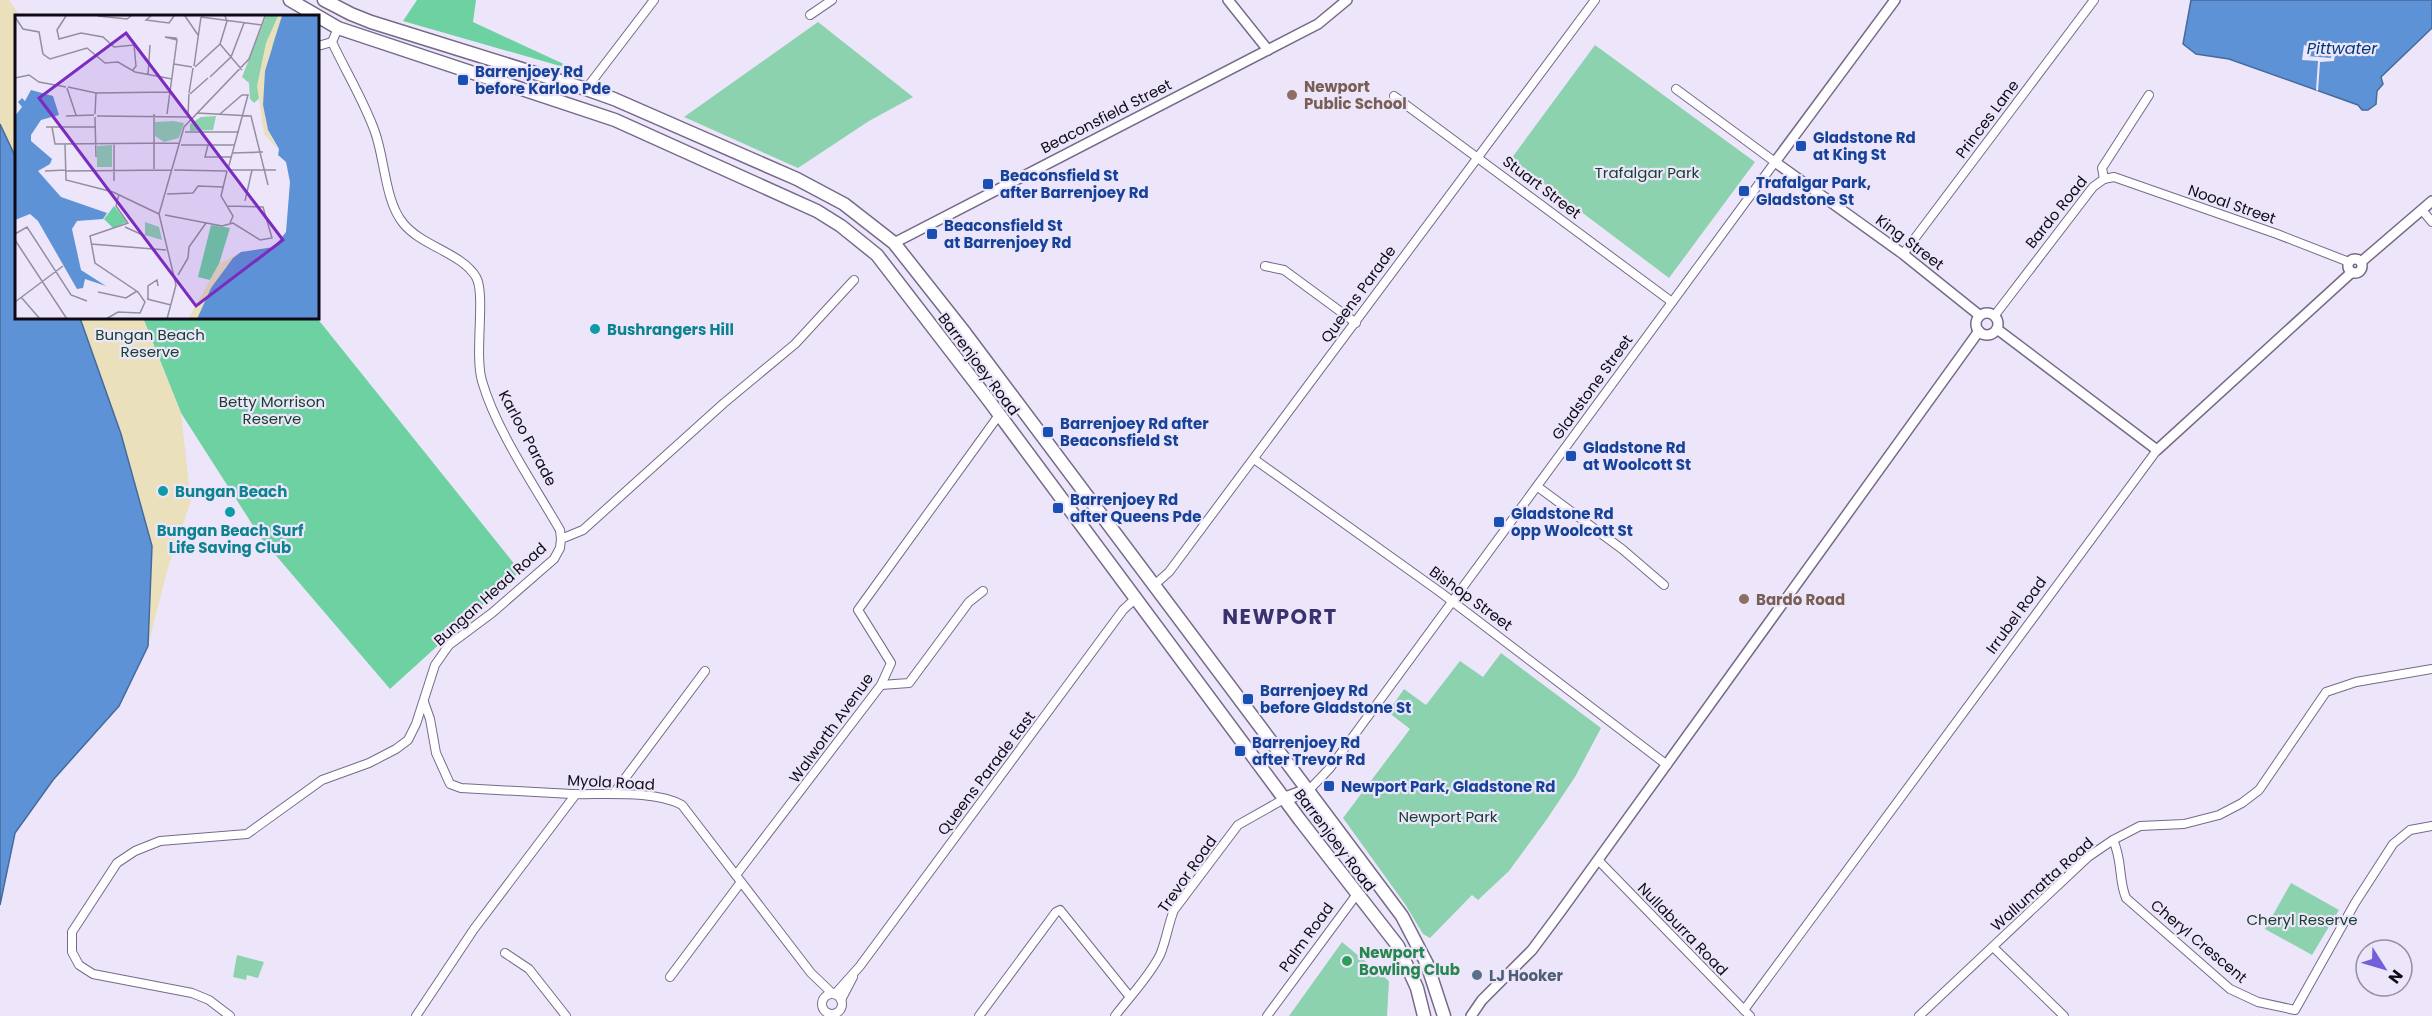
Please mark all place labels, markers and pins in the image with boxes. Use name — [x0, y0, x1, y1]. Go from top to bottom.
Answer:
place label: Barrenjoey Rd before Karloo Pde — [475, 61, 611, 99]
marker: Barrenjoey Rd before Karloo Pde — [456, 73, 470, 87]
place label: Newport Public School — [1304, 76, 1407, 114]
marker: Newport Public School — [1285, 88, 1299, 102]
place label: Gladstone Rd at King St — [1813, 127, 1916, 165]
marker: Gladstone Rd at King St — [1794, 139, 1808, 153]
place label: Beaconsfield St after Barrenjoey Rd — [1000, 165, 1149, 203]
place label: Trafalgar Park, Gladstone St — [1756, 172, 1871, 210]
marker: Beaconsfield St after Barrenjoey Rd — [981, 177, 995, 191]
marker: Trafalgar Park, Gladstone St — [1737, 184, 1751, 198]
place label: Beaconsfield St at Barrenjoey Rd — [944, 215, 1072, 253]
marker: Beaconsfield St at Barrenjoey Rd — [925, 227, 939, 241]
place label: Bushrangers Hill — [607, 319, 734, 340]
marker: Bushrangers Hill — [588, 322, 602, 336]
place label: Barrenjoey Rd after Beaconsfield St — [1060, 413, 1209, 451]
marker: Barrenjoey Rd after Beaconsfield St — [1041, 425, 1055, 439]
place label: Gladstone Rd at Woolcott St — [1583, 437, 1691, 475]
marker: Gladstone Rd at Woolcott St — [1564, 449, 1578, 463]
place label: Bungan Beach — [175, 481, 287, 502]
marker: Bungan Beach — [156, 484, 170, 498]
place label: Barrenjoey Rd after Queens Pde — [1070, 489, 1201, 527]
marker: Barrenjoey Rd after Queens Pde — [1051, 501, 1065, 515]
place label: Gladstone Rd opp Woolcott St — [1511, 503, 1633, 541]
marker: Bungan Beach Surf Life Saving Club — [223, 505, 237, 519]
marker: Gladstone Rd opp Woolcott St — [1492, 515, 1506, 529]
place label: Bungan Beach Surf Life Saving Club — [157, 520, 304, 558]
place label: Bardo Road — [1756, 589, 1845, 610]
marker: Bardo Road — [1737, 592, 1751, 606]
place label: Barrenjoey Rd before Gladstone St — [1260, 680, 1411, 718]
marker: Barrenjoey Rd before Gladstone St — [1241, 692, 1255, 706]
place label: Barrenjoey Rd after Trevor Rd — [1252, 732, 1366, 770]
marker: Barrenjoey Rd after Trevor Rd — [1233, 744, 1247, 758]
place label: Newport Park, Gladstone Rd — [1341, 776, 1555, 797]
marker: Newport Park, Gladstone Rd — [1322, 779, 1336, 793]
place label: Newport Bowling Club — [1359, 942, 1460, 980]
marker: Newport Bowling Club — [1340, 954, 1354, 968]
place label: LJ Hooker — [1489, 965, 1564, 986]
marker: LJ Hooker — [1470, 968, 1484, 982]

